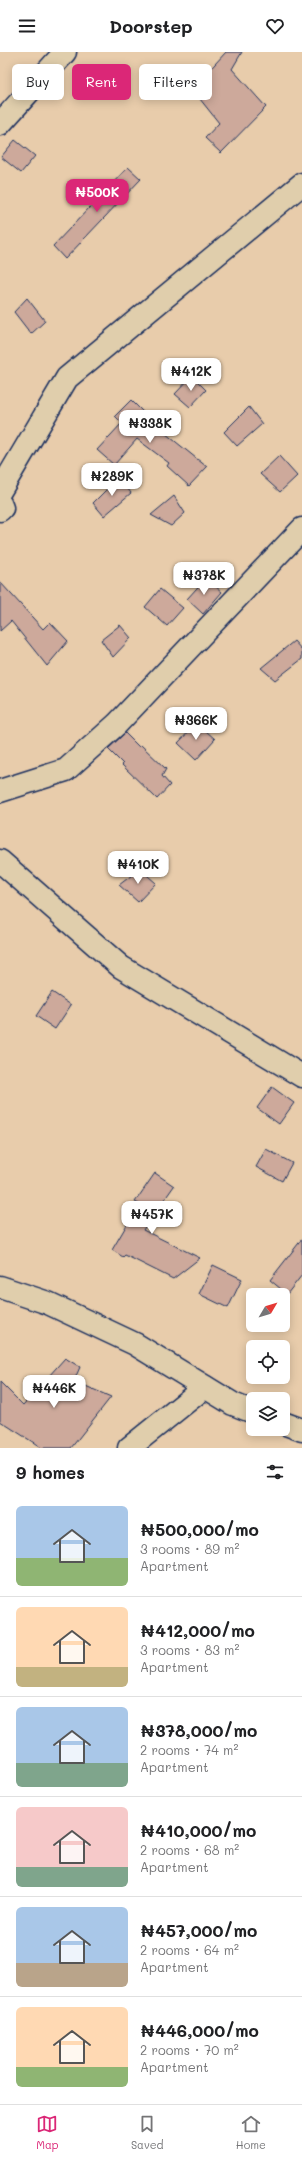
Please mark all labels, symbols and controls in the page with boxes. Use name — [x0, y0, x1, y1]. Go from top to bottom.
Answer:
text: Doorstep — [109, 14, 193, 38]
icon: menu — [16, 15, 38, 37]
icon: heart — [264, 15, 286, 37]
chip: Buy — [12, 64, 64, 100]
chip: Rent — [72, 64, 131, 100]
chip: Filters — [139, 64, 212, 100]
pin: ₦500K — [69, 179, 125, 213]
text: ₦500K — [75, 183, 119, 200]
pin: ₦412K — [163, 358, 219, 392]
text: ₦412K — [170, 362, 212, 379]
pin: ₦338K — [122, 410, 178, 444]
text: ₦338K — [128, 414, 172, 431]
pin: ₦289K — [84, 463, 140, 497]
text: ₦289K — [90, 467, 134, 484]
pin: ₦378K — [176, 562, 232, 596]
text: ₦378K — [182, 566, 226, 583]
pin: ₦366K — [168, 707, 224, 741]
text: ₦366K — [174, 711, 218, 728]
pin: ₦410K — [110, 851, 166, 885]
text: ₦410K — [117, 855, 159, 872]
pin: ₦457K — [124, 1201, 180, 1235]
text: ₦457K — [130, 1205, 174, 1222]
north arrow — [246, 1288, 290, 1332]
map controls — [246, 1288, 290, 1436]
button: locate — [246, 1340, 290, 1384]
pin: ₦446K — [26, 1375, 82, 1409]
text: ₦446K — [32, 1379, 76, 1396]
button: layers — [246, 1392, 290, 1436]
text: 9 homes — [16, 1461, 85, 1483]
icon: filters — [264, 1461, 286, 1483]
text: ₦500,000/mo — [140, 1518, 259, 1540]
icon: home — [48, 1522, 96, 1570]
text: 3 rooms · 89 m² — [140, 1540, 239, 1557]
text: Apartment — [140, 1557, 209, 1574]
text: ₦412,000/mo — [140, 1619, 255, 1641]
icon: home — [48, 1623, 96, 1671]
text: 3 rooms · 83 m² — [140, 1641, 239, 1658]
text: Apartment — [140, 1658, 209, 1675]
text: ₦378,000/mo — [140, 1719, 257, 1741]
icon: home — [48, 1723, 96, 1771]
text: 2 rooms · 74 m² — [140, 1741, 238, 1758]
text: Apartment — [140, 1758, 209, 1775]
text: ₦410,000/mo — [140, 1819, 256, 1841]
icon: home — [48, 1823, 96, 1871]
text: 2 rooms · 68 m² — [140, 1841, 239, 1858]
text: Apartment — [140, 1858, 209, 1875]
text: ₦457,000/mo — [140, 1919, 257, 1941]
icon: home — [48, 1923, 96, 1971]
text: 2 rooms · 64 m² — [140, 1941, 239, 1958]
text: Apartment — [140, 1958, 209, 1975]
text: ₦446,000/mo — [140, 2019, 259, 2041]
icon: home — [48, 2023, 96, 2071]
text: 2 rooms · 70 m² — [140, 2041, 239, 2058]
text: Apartment — [140, 2058, 209, 2075]
tab: Map — [36, 2113, 59, 2152]
tab: Saved — [131, 2113, 164, 2152]
tab: Home — [236, 2113, 266, 2152]

